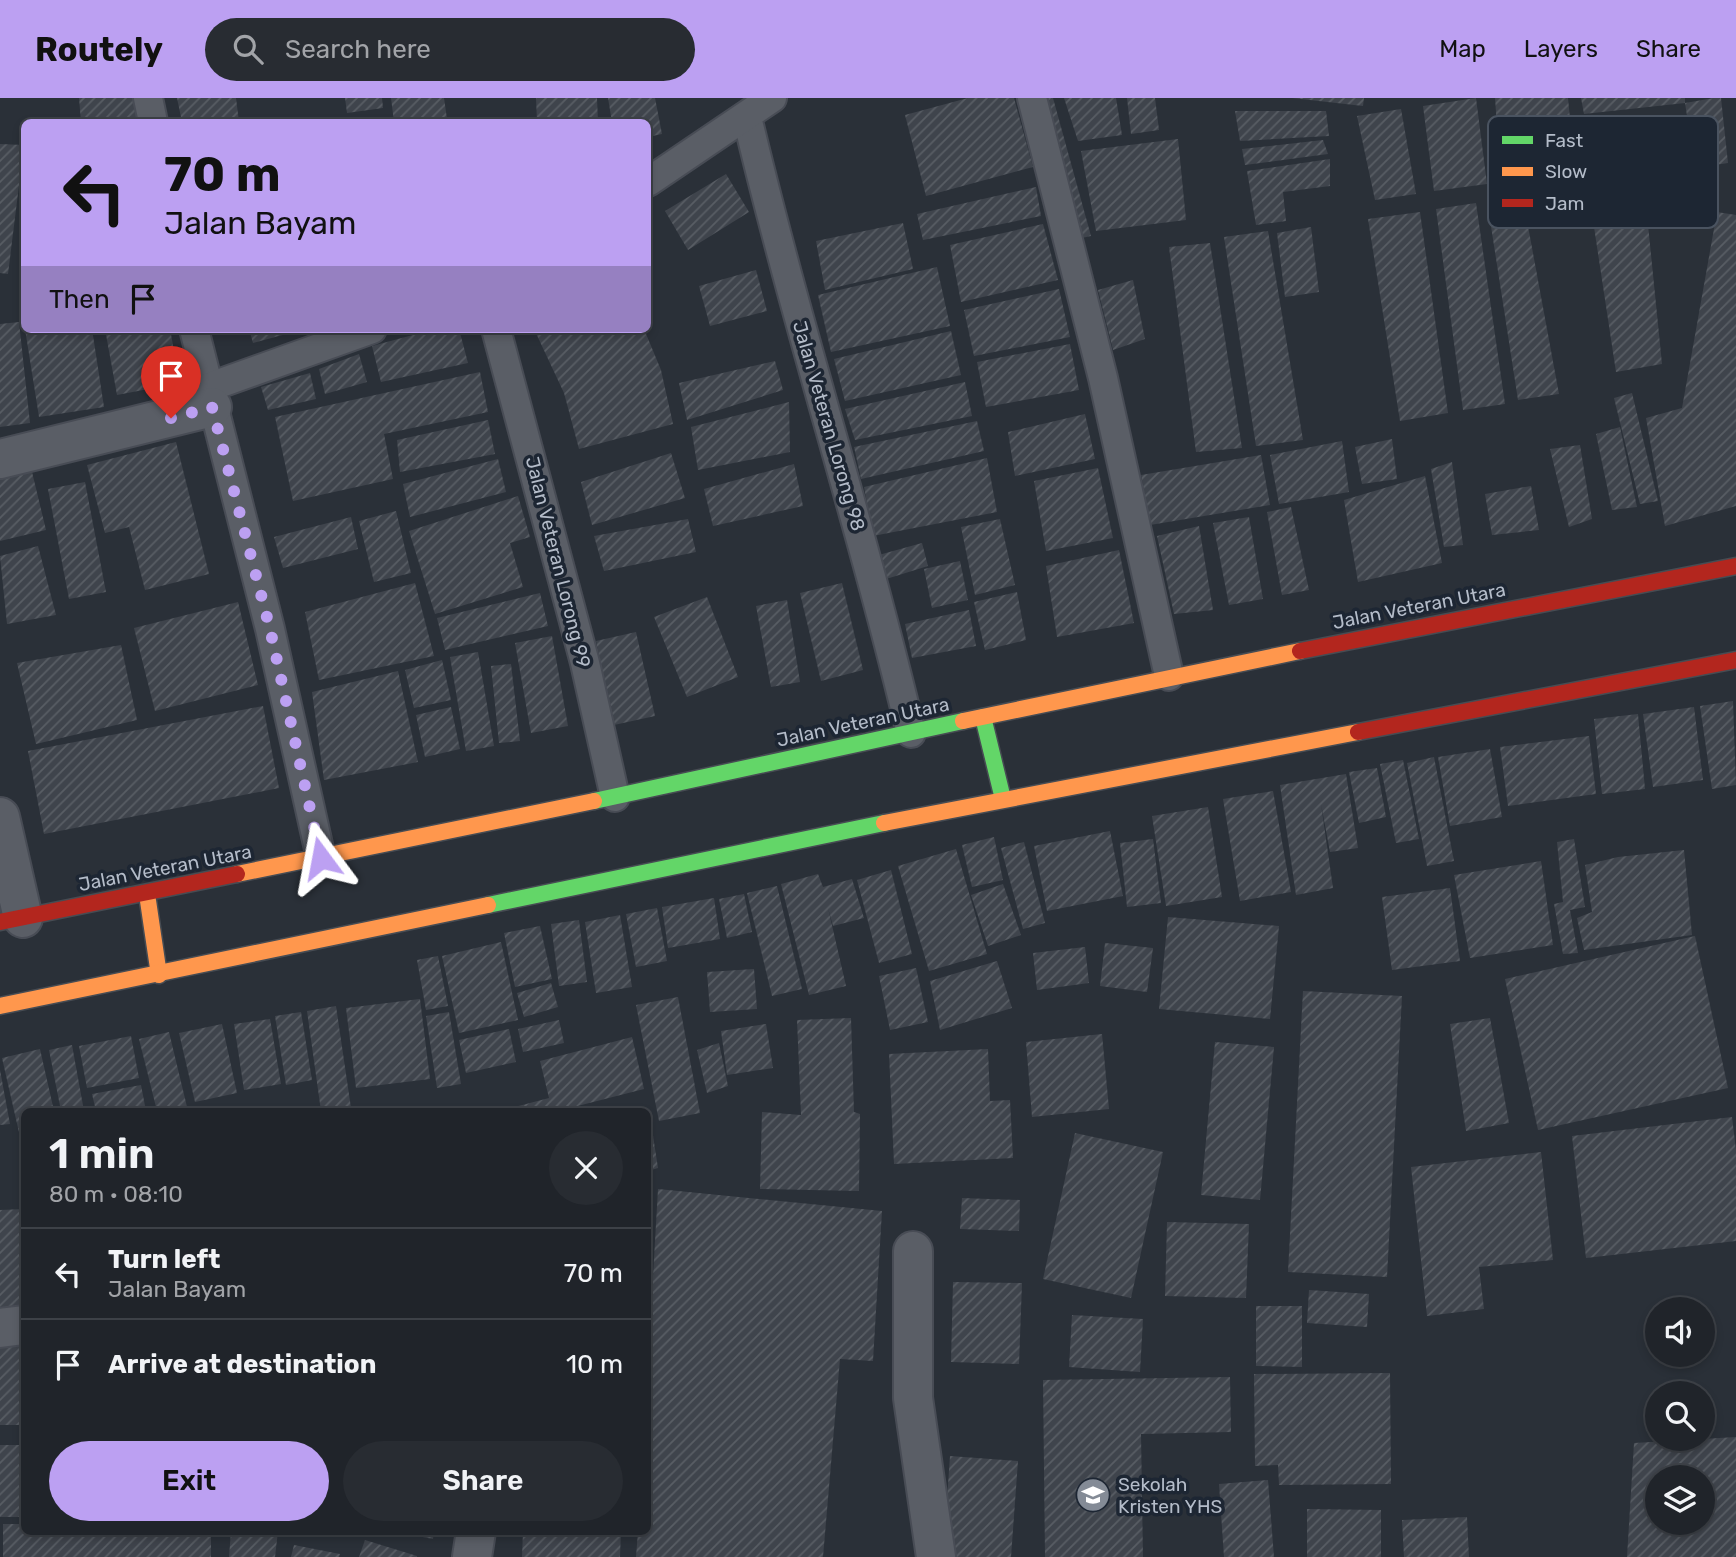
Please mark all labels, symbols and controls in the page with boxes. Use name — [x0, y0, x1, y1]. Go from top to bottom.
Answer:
search box — [205, 18, 695, 81]
text: Routely — [35, 30, 163, 69]
icon: search — [229, 30, 267, 68]
text: Search here — [285, 34, 431, 65]
text: Map — [1439, 35, 1486, 63]
text: Layers — [1524, 35, 1598, 63]
text: Share — [1636, 35, 1701, 63]
legend — [1488, 116, 1718, 228]
text: Fast — [1545, 129, 1584, 152]
text: 70 m — [164, 145, 281, 203]
icon: left — [49, 147, 140, 238]
text: Slow — [1545, 160, 1587, 183]
text: Jam — [1545, 192, 1584, 215]
text: Jalan Bayam — [164, 204, 356, 242]
icon: arrive — [124, 280, 162, 318]
text: Then — [49, 284, 110, 315]
street label: Jalan Veteran Lorong 98 — [788, 318, 870, 534]
pin — [141, 346, 201, 418]
icon: arrive — [152, 357, 190, 395]
street label: Jalan Veteran Lorong 99 — [521, 454, 595, 670]
street label: Jalan Veteran Utara — [1330, 578, 1508, 634]
street label: Jalan Veteran Utara — [775, 692, 951, 752]
position arrow — [284, 821, 358, 895]
street label: Jalan Veteran Utara — [76, 840, 254, 896]
text: 1 min — [49, 1129, 155, 1179]
button: close — [549, 1131, 623, 1205]
text: 80 m · 08:10 — [49, 1180, 183, 1208]
text: Turn left — [108, 1244, 220, 1275]
icon: left — [49, 1255, 87, 1293]
text: 70 m — [564, 1258, 623, 1289]
text: Jalan Bayam — [108, 1275, 246, 1303]
map controls — [1645, 1297, 1715, 1535]
button: sound — [1645, 1297, 1715, 1367]
icon: arrive — [49, 1346, 87, 1384]
text: Arrive at destination — [108, 1349, 376, 1380]
text: 10 m — [566, 1349, 623, 1380]
button: search — [1645, 1381, 1715, 1451]
button: Exit — [49, 1441, 329, 1521]
button: Share — [343, 1441, 623, 1521]
button: layers — [1645, 1465, 1715, 1535]
place label: Sekolah Kristen YHS — [1118, 1473, 1222, 1518]
school or university icon: Sekolah Kristen YHS — [1074, 1476, 1112, 1514]

